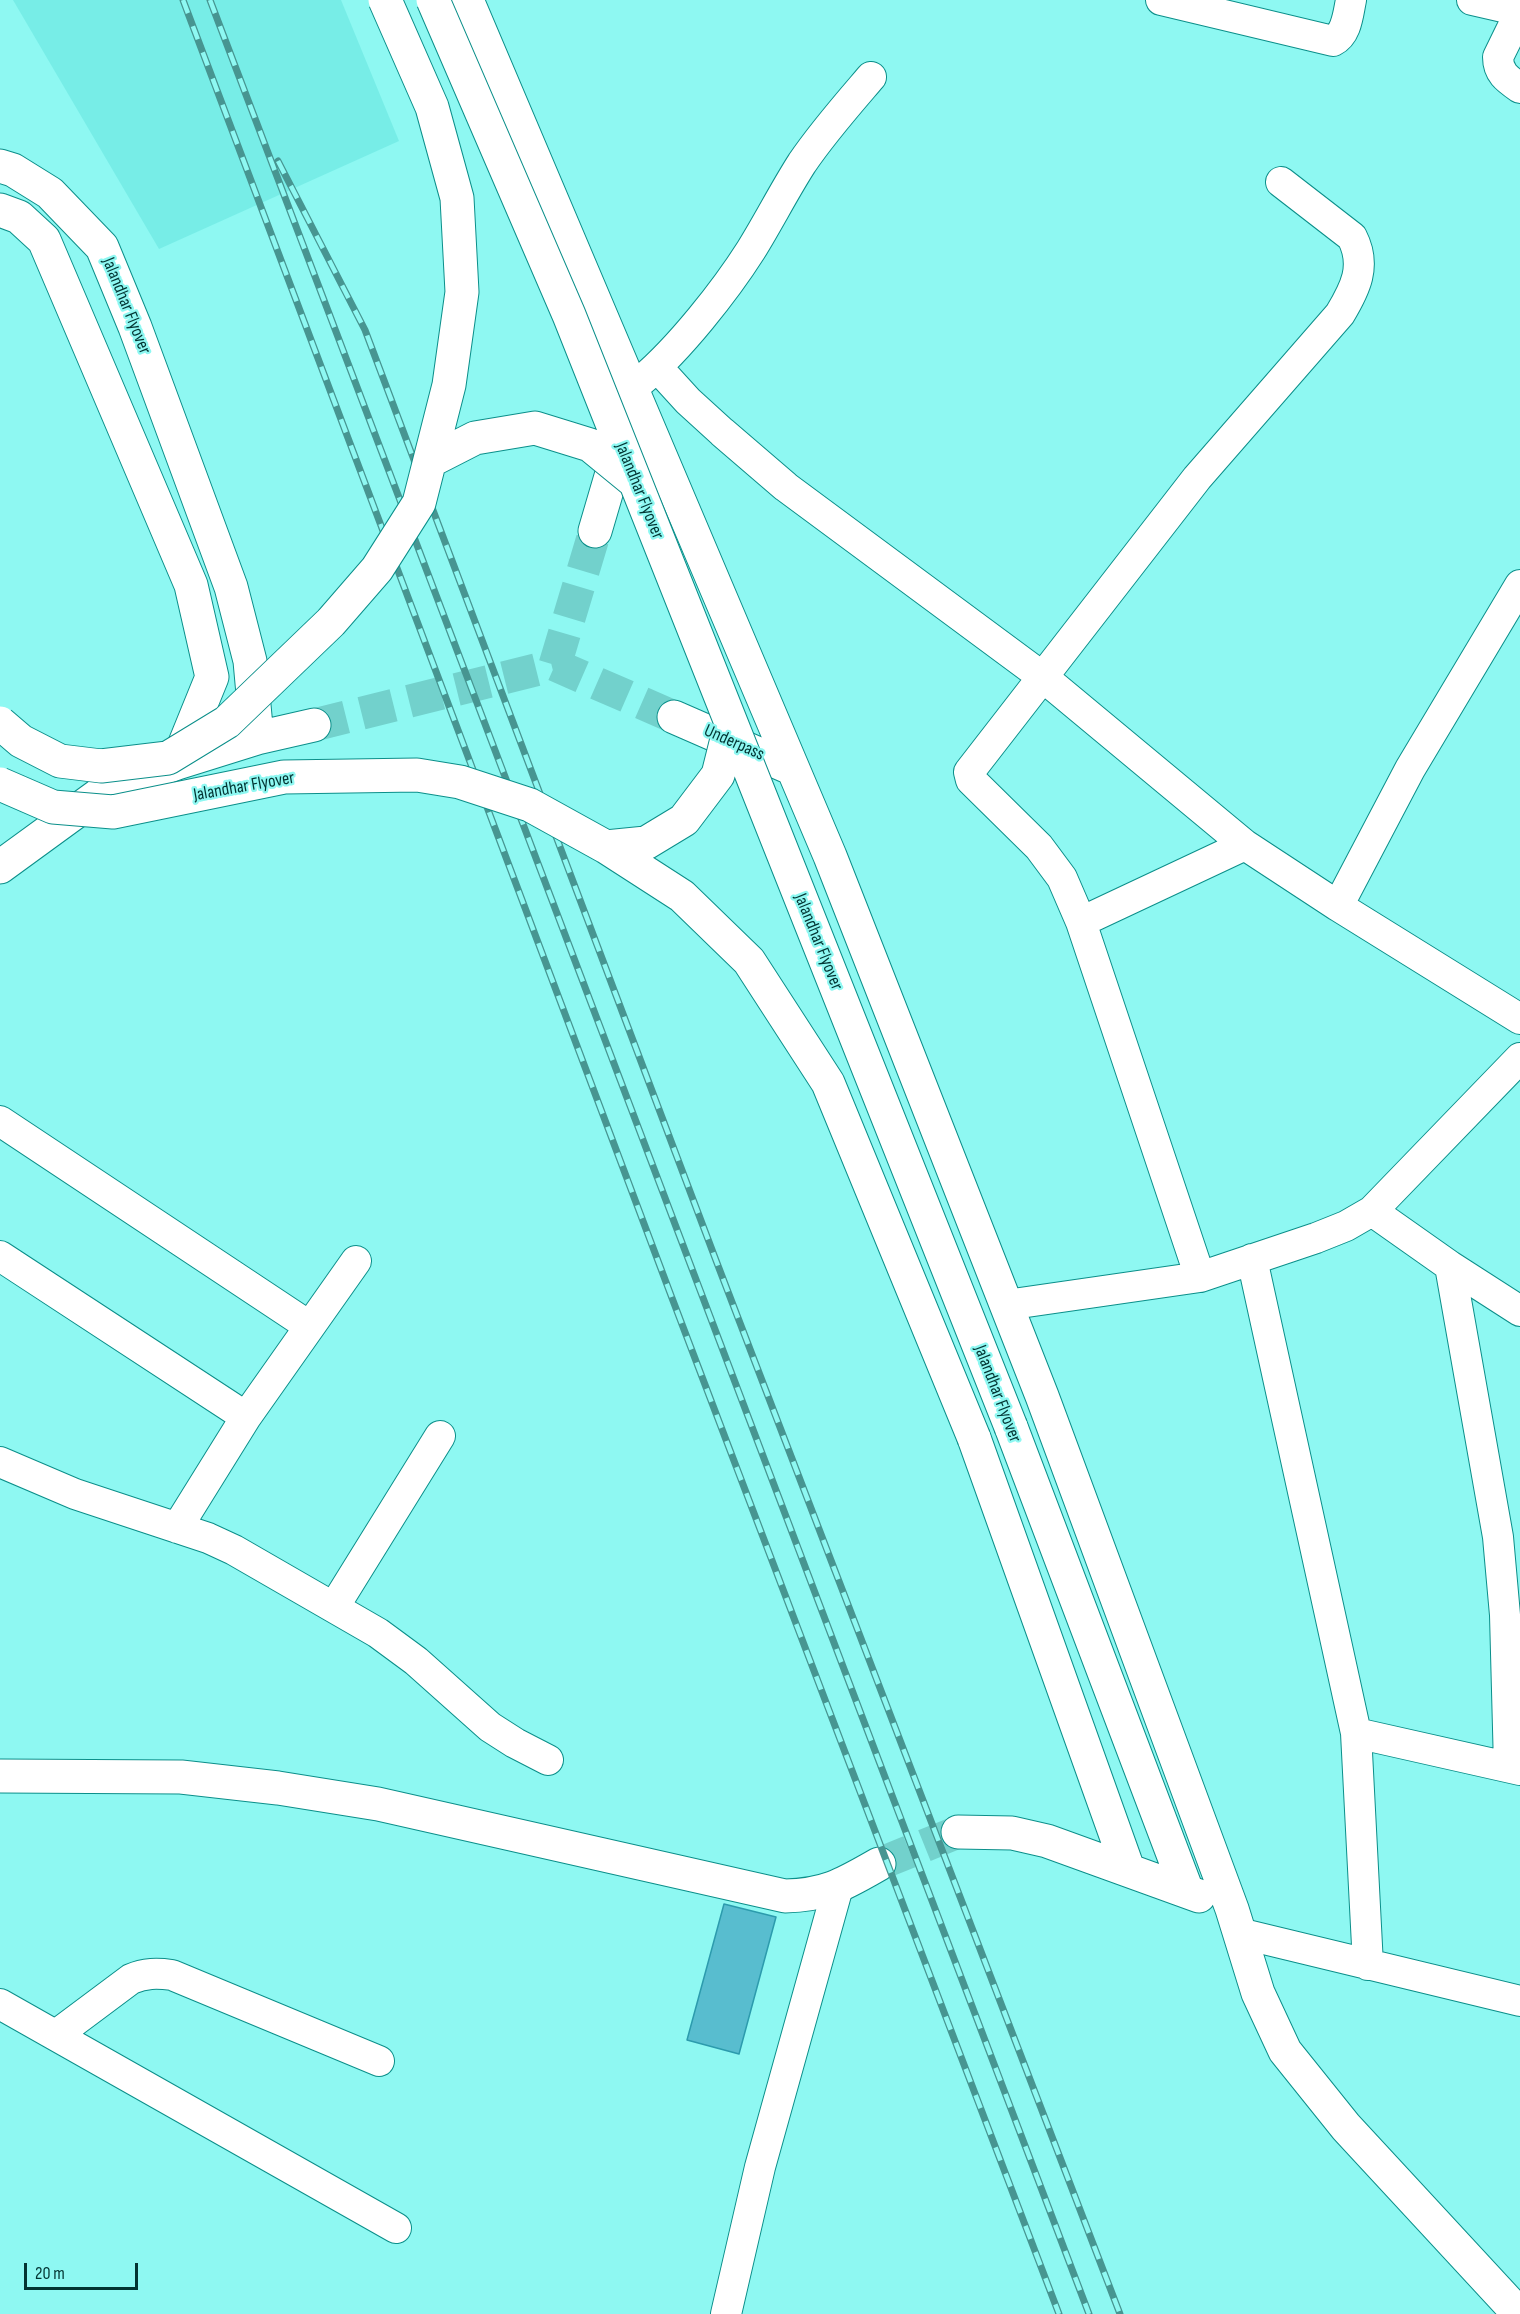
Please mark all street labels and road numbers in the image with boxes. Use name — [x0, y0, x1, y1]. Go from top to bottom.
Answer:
street label: Jalandhar Flyover — [97, 255, 155, 357]
street label: Jalandhar Flyover — [610, 440, 668, 542]
street label: Underpass — [701, 720, 767, 766]
street label: Jalandhar Flyover — [192, 767, 296, 807]
street label: Jalandhar Flyover — [789, 891, 847, 993]
street label: Jalandhar Flyover — [969, 1342, 1025, 1446]

